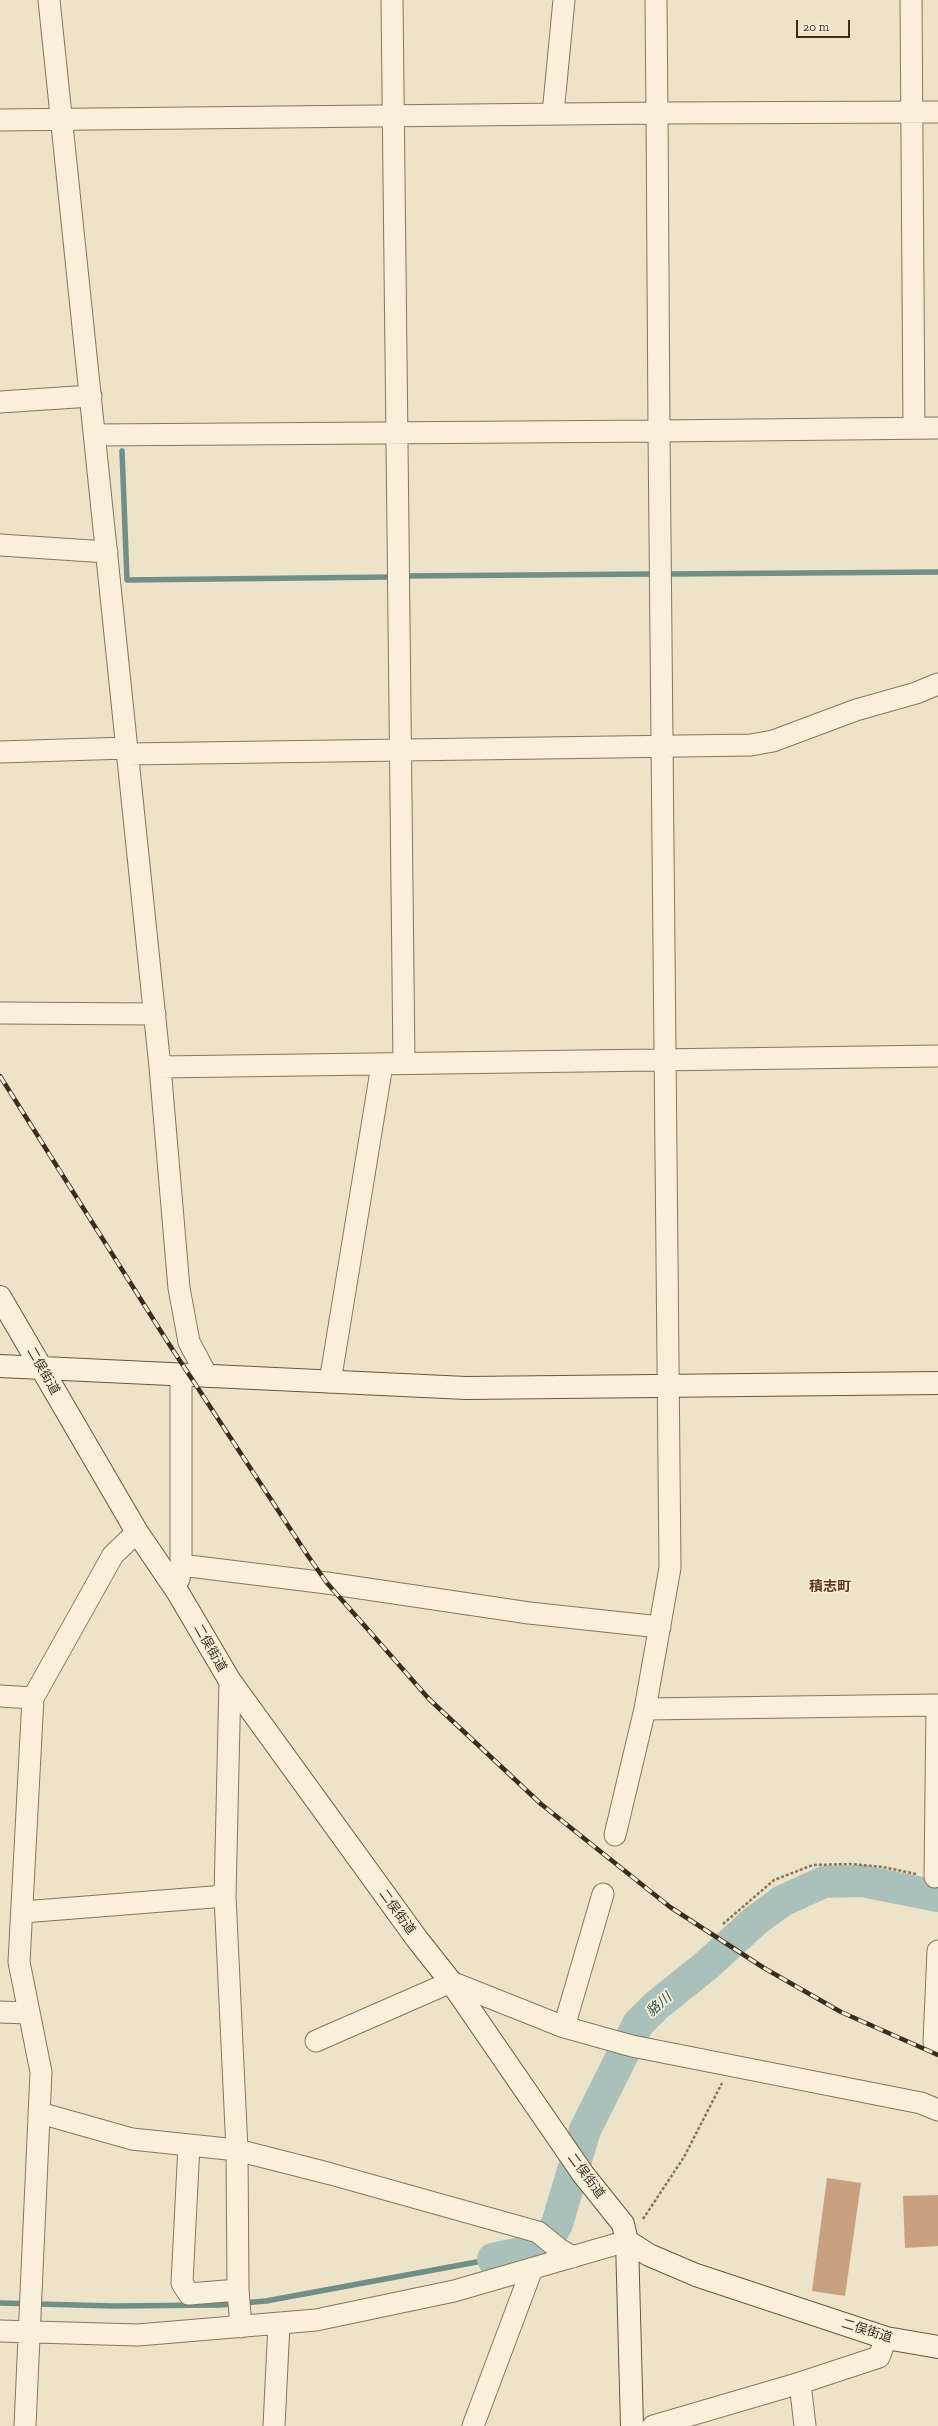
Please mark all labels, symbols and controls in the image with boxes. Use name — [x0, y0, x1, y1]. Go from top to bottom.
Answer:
scale bar — [798, 12, 852, 38]
text: 20 m — [803, 20, 829, 34]
street label: 二俣街道 — [23, 1345, 63, 1397]
district label: 積志町 — [809, 1579, 851, 1595]
street label: 二俣街道 — [190, 1622, 230, 1674]
street label: 二俣街道 — [375, 1886, 419, 1938]
water label: 貉川 — [643, 1989, 675, 2021]
street label: 二俣街道 — [564, 2151, 608, 2201]
street label: 二俣街道 — [840, 2316, 894, 2346]

